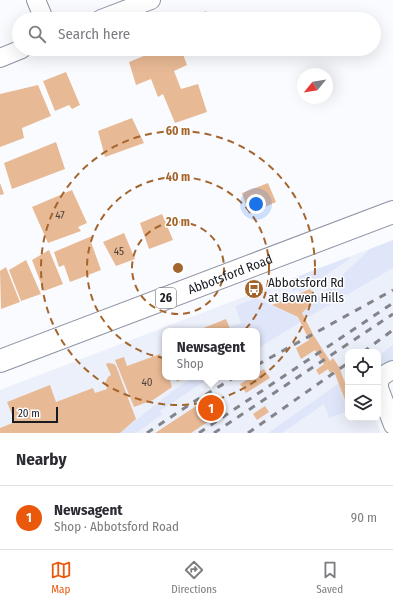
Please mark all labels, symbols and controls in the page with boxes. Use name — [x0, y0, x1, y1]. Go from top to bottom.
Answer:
search box — [12, 12, 381, 56]
icon: search — [26, 23, 48, 45]
text: Search here — [58, 25, 130, 43]
north arrow — [297, 68, 333, 104]
text: 60 m — [166, 124, 190, 138]
text: 40 m — [166, 170, 190, 184]
your location — [246, 194, 266, 214]
house number: 47 — [55, 209, 65, 222]
text: 20 m — [165, 215, 190, 229]
house number: 45 — [114, 245, 124, 258]
street label: Abbotsford Road — [186, 251, 275, 297]
centre of rings — [171, 261, 185, 275]
place label: Abbotsford Rd at Bowen Hills — [268, 275, 344, 305]
bus stop icon: Abbotsford Rd at Bowen Hills — [243, 278, 265, 300]
road number: 26 — [156, 288, 176, 308]
popup — [162, 328, 260, 380]
text: Newsagent — [177, 338, 245, 356]
map controls — [345, 349, 381, 421]
button: locate — [345, 349, 381, 385]
text: Shop — [177, 356, 204, 371]
house number: 40 — [141, 376, 153, 389]
button: layers — [345, 385, 381, 421]
pin: 1 — [198, 393, 224, 423]
scale bar — [12, 405, 58, 424]
text: 20 m — [18, 407, 40, 420]
text: Nearby — [16, 449, 67, 470]
text: Newsagent — [54, 501, 123, 519]
text: 1 — [26, 510, 32, 525]
text: 90 m — [351, 510, 377, 525]
text: Shop · Abbotsford Road — [54, 519, 179, 534]
tab: Map — [50, 559, 72, 596]
tab: Directions — [171, 559, 217, 596]
tab: Saved — [316, 559, 343, 596]

